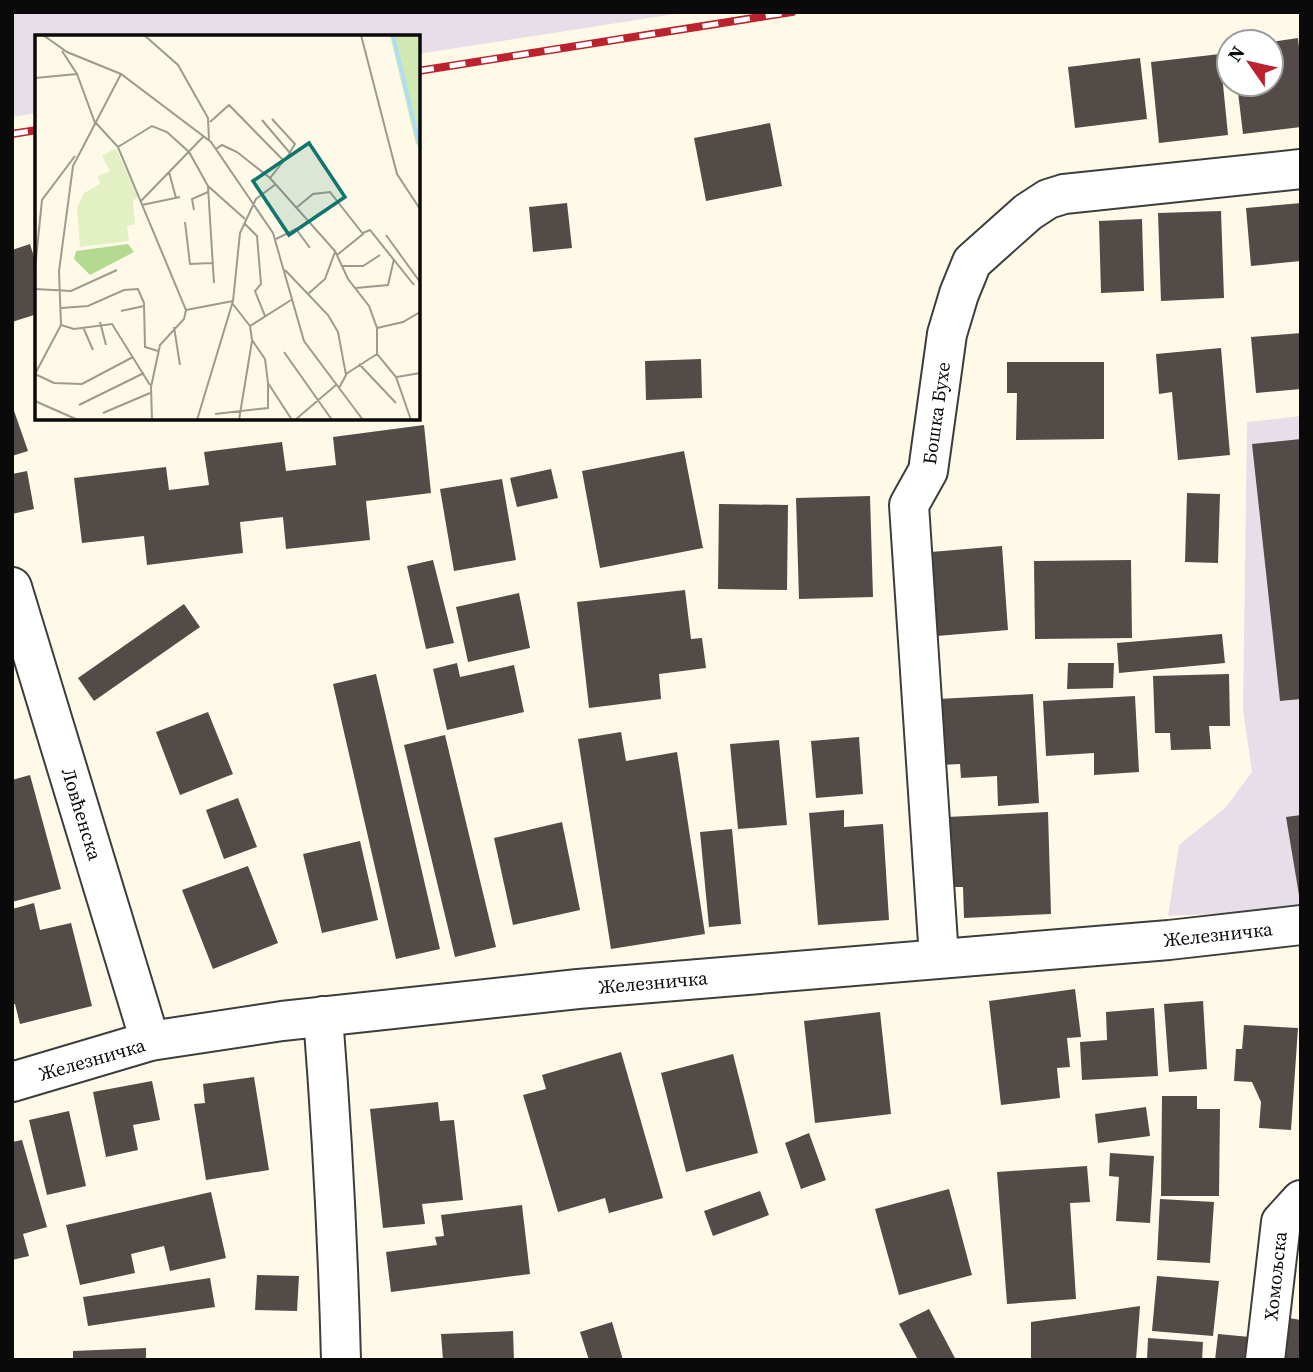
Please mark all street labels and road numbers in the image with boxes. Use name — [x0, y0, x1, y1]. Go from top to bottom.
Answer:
street label: Бошка Бухе — [916, 360, 956, 466]
street label: Ловћенска — [56, 765, 108, 864]
street label: Железничка — [1162, 915, 1274, 953]
street label: Железничка — [597, 964, 709, 1000]
street label: Железничка — [36, 1031, 149, 1087]
street label: Хомољска — [1257, 1230, 1293, 1322]

